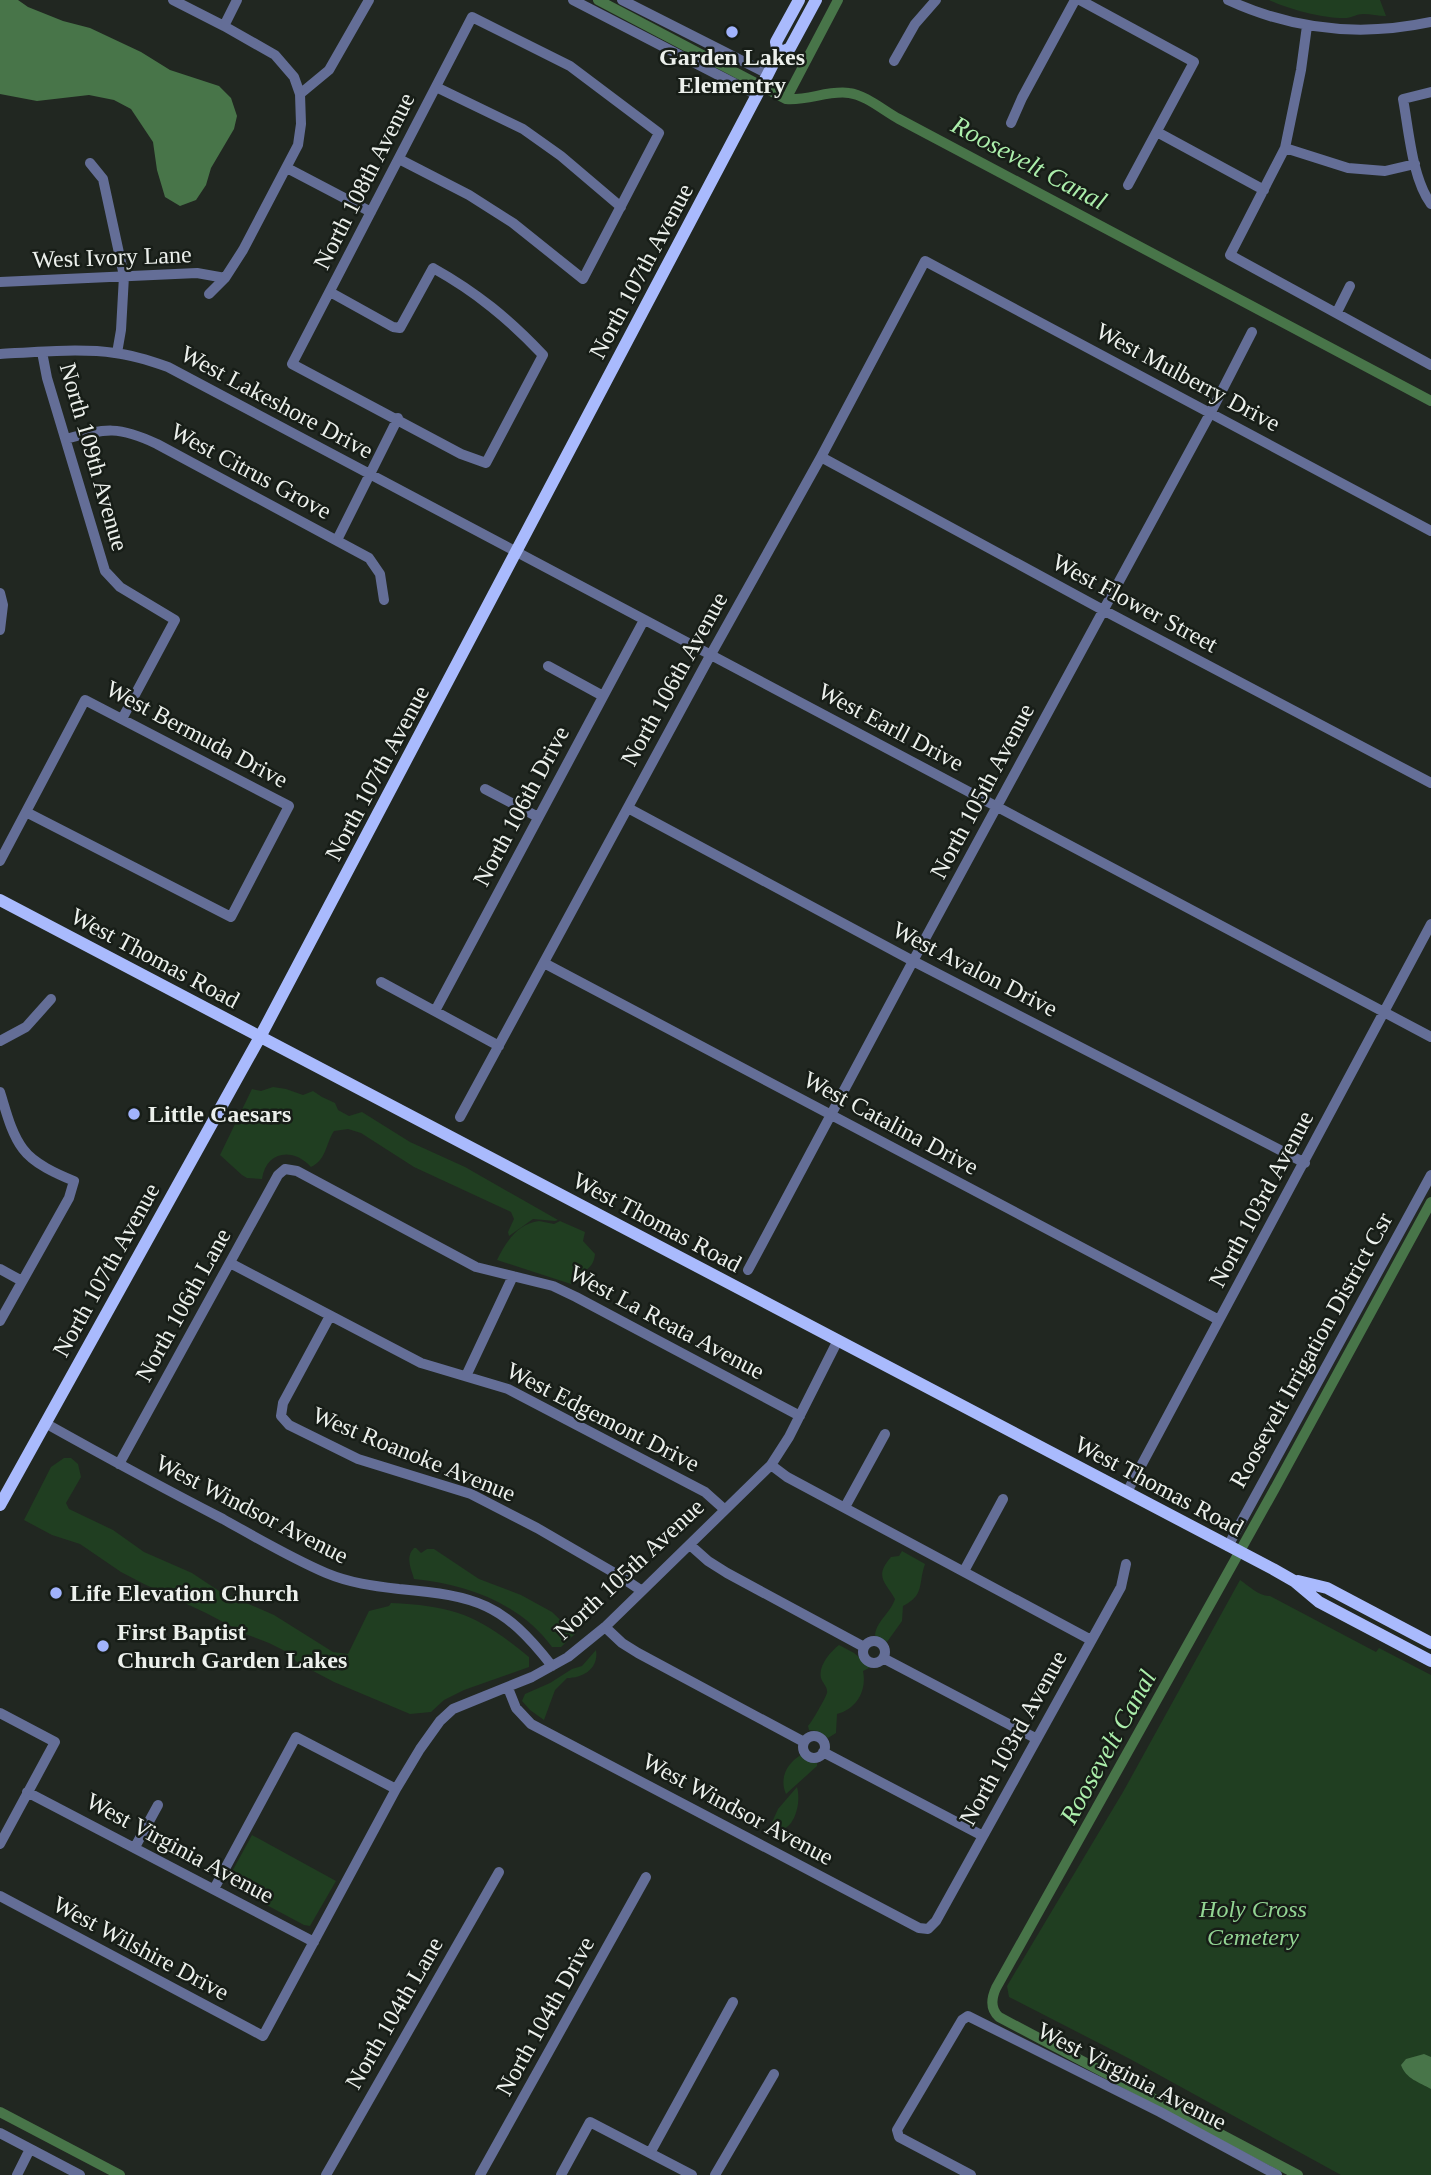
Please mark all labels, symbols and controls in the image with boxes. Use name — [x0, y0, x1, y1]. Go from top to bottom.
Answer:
marker: Garden Lakes Elementry — [724, 24, 740, 40]
place label: Garden Lakes Elementry — [659, 44, 805, 98]
street label: North 108th Avenue — [308, 89, 420, 273]
water label: Roosevelt Canal — [946, 110, 1111, 216]
street label: North 107th Avenue — [584, 179, 698, 363]
street label: West Ivory Lane — [32, 241, 192, 273]
street label: West Mulberry Drive — [1092, 317, 1284, 437]
street label: West Lakeshore Drive — [176, 340, 378, 464]
street label: North 109th Avenue — [55, 360, 133, 554]
street label: West Citrus Grove — [166, 418, 336, 524]
street label: West Flower Street — [1048, 548, 1222, 658]
street label: North 106th Avenue — [616, 588, 732, 770]
street label: West Bermuda Drive — [102, 675, 292, 793]
street label: West Earll Drive — [814, 678, 968, 776]
street label: North 107th Avenue — [320, 681, 434, 865]
street label: North 105th Avenue — [925, 699, 1039, 883]
street label: North 106th Drive — [468, 722, 574, 890]
street label: West Thomas Road — [66, 903, 244, 1013]
street label: West Avalon Drive — [888, 916, 1062, 1022]
street label: West Catalina Drive — [799, 1066, 983, 1180]
place label: Little Caesars — [148, 1101, 291, 1127]
marker: Little Caesars — [126, 1106, 142, 1122]
street label: North 103rd Avenue — [1204, 1107, 1318, 1291]
street label: West Thomas Road — [568, 1167, 746, 1277]
street label: North 107th Avenue — [48, 1179, 164, 1361]
street label: Roosevelt Irrigation District Csr — [1224, 1208, 1398, 1492]
street label: North 106th Lane — [130, 1224, 236, 1386]
street label: West La Reata Avenue — [565, 1260, 769, 1384]
street label: West Edgemont Drive — [502, 1357, 704, 1477]
street label: West Roanoke Avenue — [309, 1401, 519, 1507]
street label: West Thomas Road — [1070, 1431, 1248, 1541]
street label: West Windsor Avenue — [152, 1449, 352, 1569]
street label: North 105th Avenue — [549, 1493, 709, 1645]
place label: Life Elevation Church — [70, 1580, 299, 1606]
marker: Life Elevation Church — [48, 1585, 64, 1601]
place label: First Baptist Church Garden Lakes — [117, 1619, 347, 1673]
marker: First Baptist Church Garden Lakes — [95, 1638, 111, 1654]
street label: North 103rd Avenue — [954, 1646, 1072, 1830]
water label: Roosevelt Canal — [1053, 1665, 1162, 1830]
street label: West Windsor Avenue — [638, 1748, 838, 1870]
street label: West Virginia Avenue — [82, 1788, 278, 1908]
street label: West Wilshire Drive — [49, 1891, 233, 2005]
park label: Holy Cross Cemetery — [1198, 1896, 1307, 1950]
street label: North 104th Drive — [491, 1932, 599, 2100]
street label: North 104th Lane — [340, 1933, 448, 2093]
street label: West Virginia Avenue — [1033, 2017, 1231, 2135]

